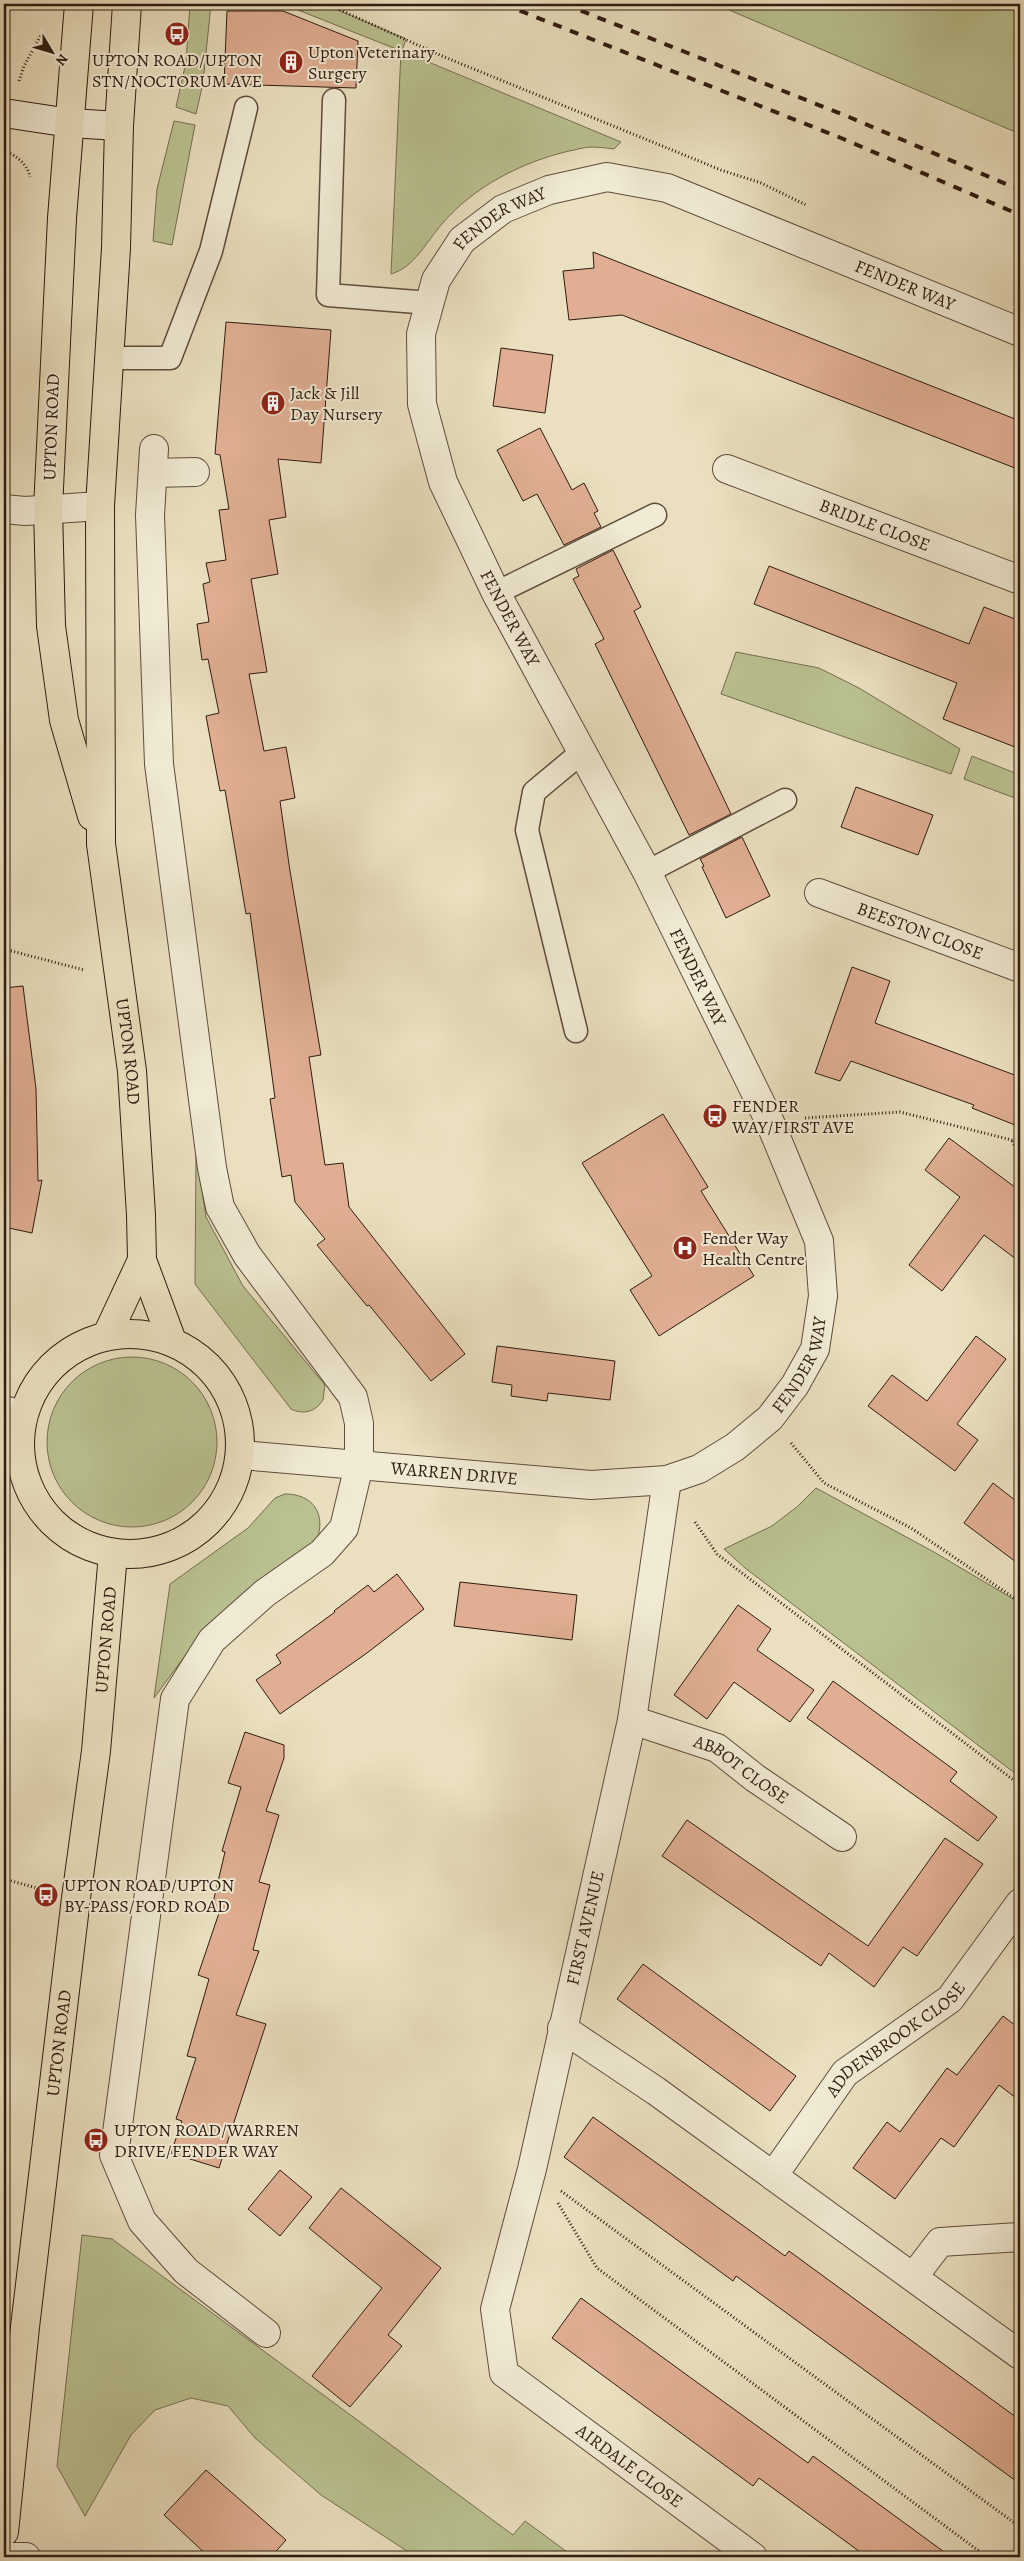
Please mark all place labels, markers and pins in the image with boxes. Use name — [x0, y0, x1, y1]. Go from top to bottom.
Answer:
bus stop icon: UPTON ROAD/UPTON STN/NOCTORUM AVE — [164, 21, 190, 47]
place label: Upton Veterinary Surgery — [308, 40, 436, 85]
place label: UPTON ROAD/UPTON STN/NOCTORUM AVE — [92, 48, 262, 93]
building icon: Upton Veterinary Surgery — [278, 49, 304, 75]
place label: Jack & Jill Day Nursery — [290, 381, 383, 426]
building icon: Jack & Jill Day Nursery — [260, 390, 286, 416]
place label: FENDER WAY/FIRST AVE — [731, 1094, 854, 1139]
bus stop icon: FENDER WAY/FIRST AVE — [702, 1103, 728, 1129]
place label: Fender Way Health Centre — [702, 1226, 805, 1271]
hospital icon: Fender Way Health Centre — [672, 1235, 698, 1261]
place label: UPTON ROAD/UPTON BY-PASS/FORD ROAD — [64, 1873, 234, 1918]
bus stop icon: UPTON ROAD/UPTON BY-PASS/FORD ROAD — [33, 1882, 59, 1908]
place label: UPTON ROAD/WARREN DRIVE/FENDER WAY — [114, 2118, 299, 2163]
bus stop icon: UPTON ROAD/WARREN DRIVE/FENDER WAY — [83, 2127, 109, 2153]

